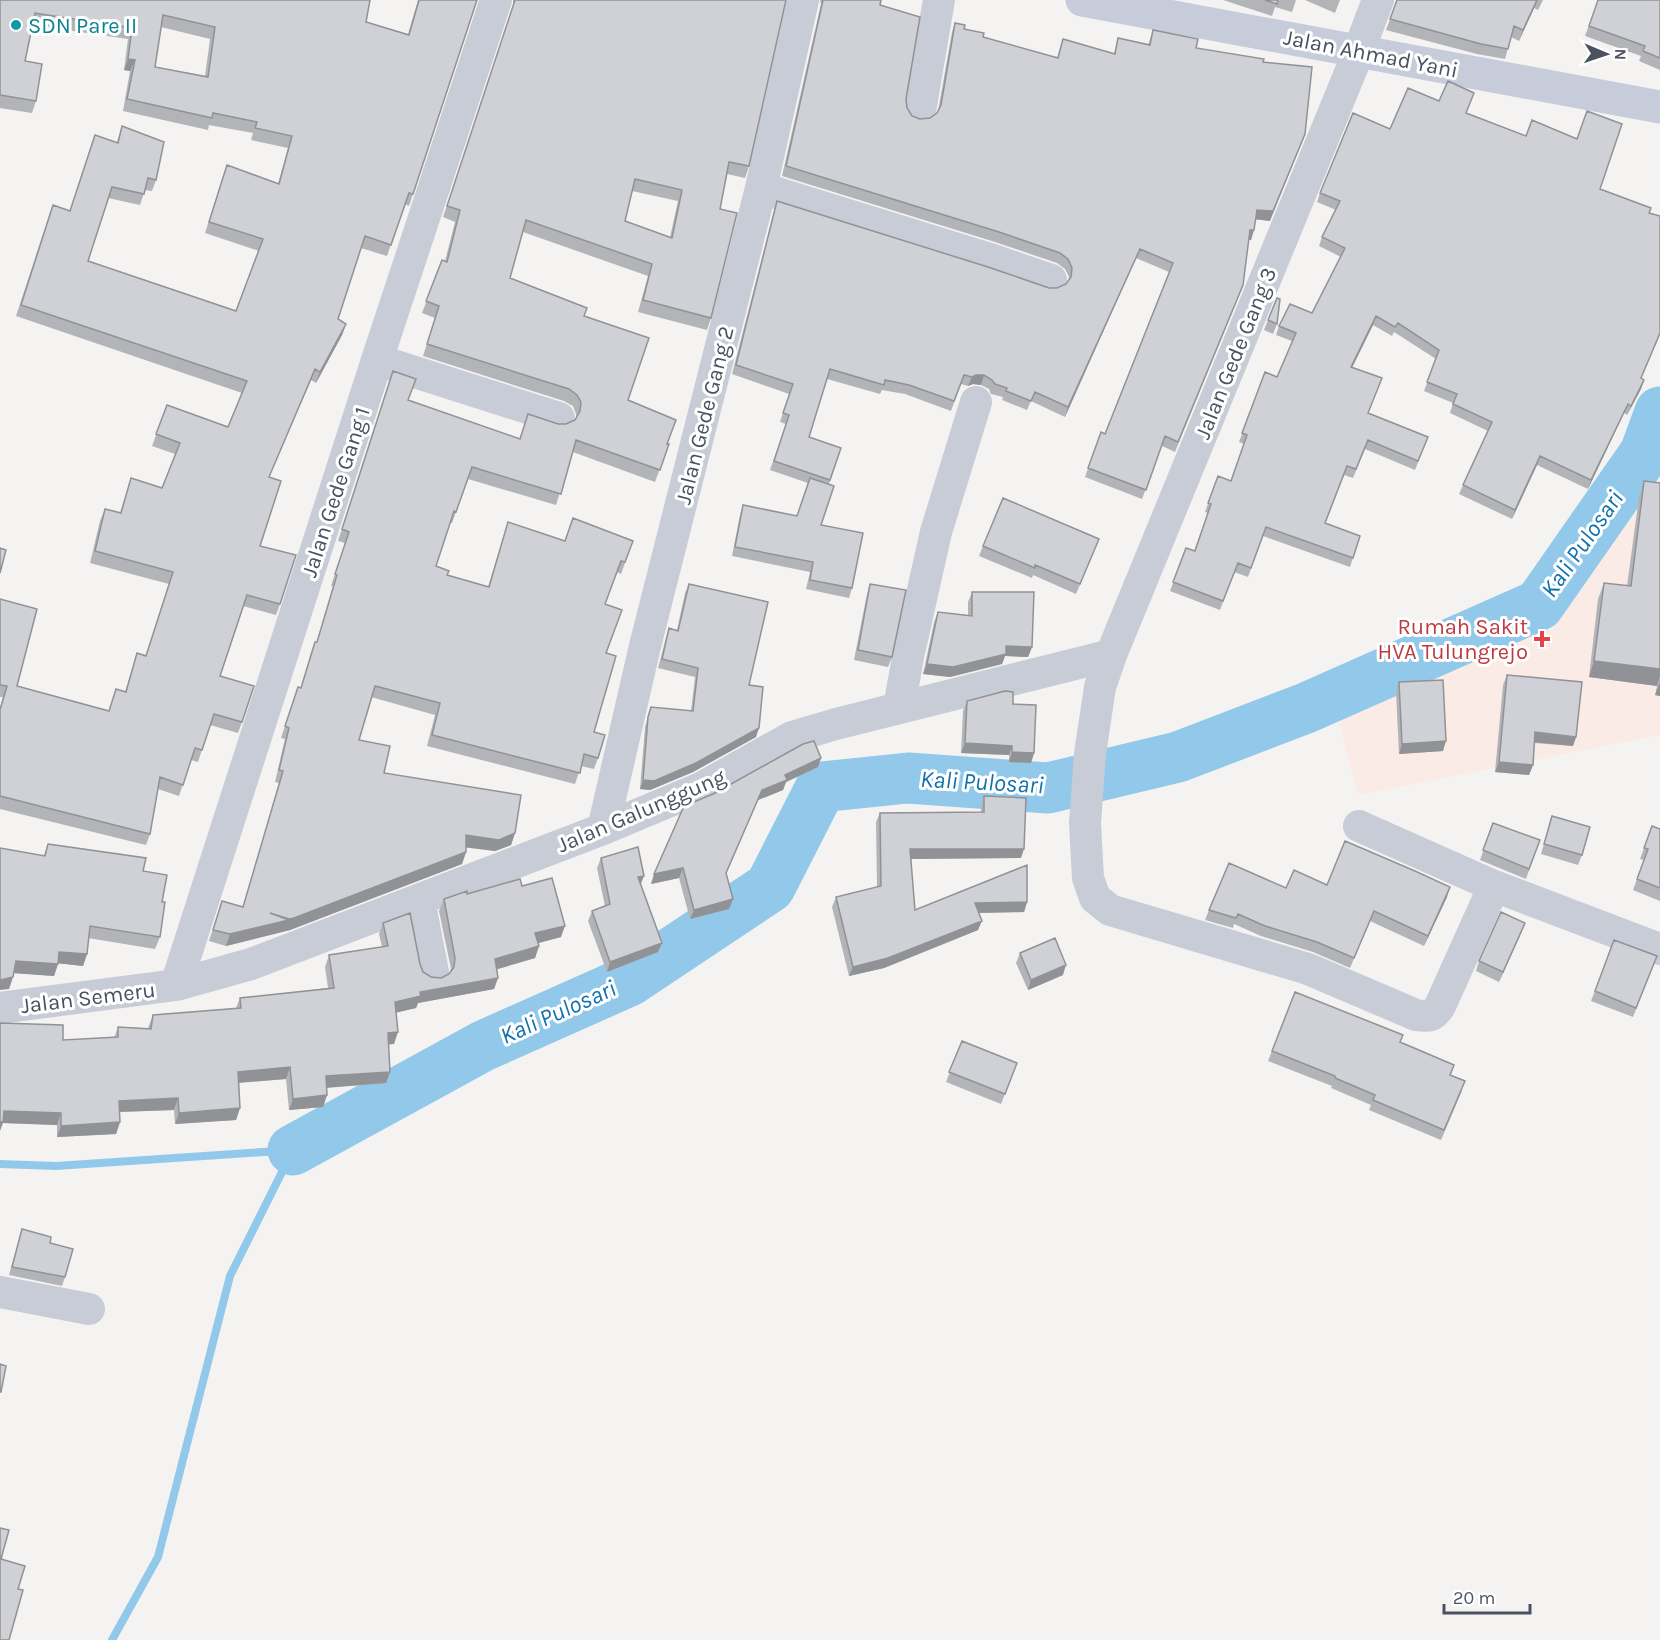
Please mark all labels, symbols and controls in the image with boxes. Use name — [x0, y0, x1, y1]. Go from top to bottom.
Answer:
place label: SDN Pare II — [28, 13, 137, 39]
marker: SDN Pare II — [9, 18, 23, 32]
street label: Jalan Ahmad Yani — [1281, 24, 1460, 84]
north arrow — [1576, 24, 1636, 84]
text: N — [1611, 48, 1630, 61]
street label: Jalan Gede Gang 3 — [1190, 264, 1282, 443]
street label: Jalan Gede Gang 2 — [670, 323, 740, 507]
street label: Jalan Gede Gang 1 — [296, 404, 376, 581]
water label: Kali Pulosari — [1535, 485, 1629, 603]
place label: Rumah Sakit HVA Tulungrejo — [1378, 614, 1528, 665]
marker: Rumah Sakit HVA Tulungrejo — [1533, 630, 1551, 648]
street label: Jalan Galunggung — [553, 763, 730, 858]
water label: Kali Pulosari — [919, 765, 1045, 799]
water label: Kali Pulosari — [496, 974, 620, 1050]
street label: Jalan Semeru — [19, 977, 157, 1019]
scale bar — [1444, 1577, 1530, 1615]
text: 20 m — [1453, 1587, 1495, 1609]

